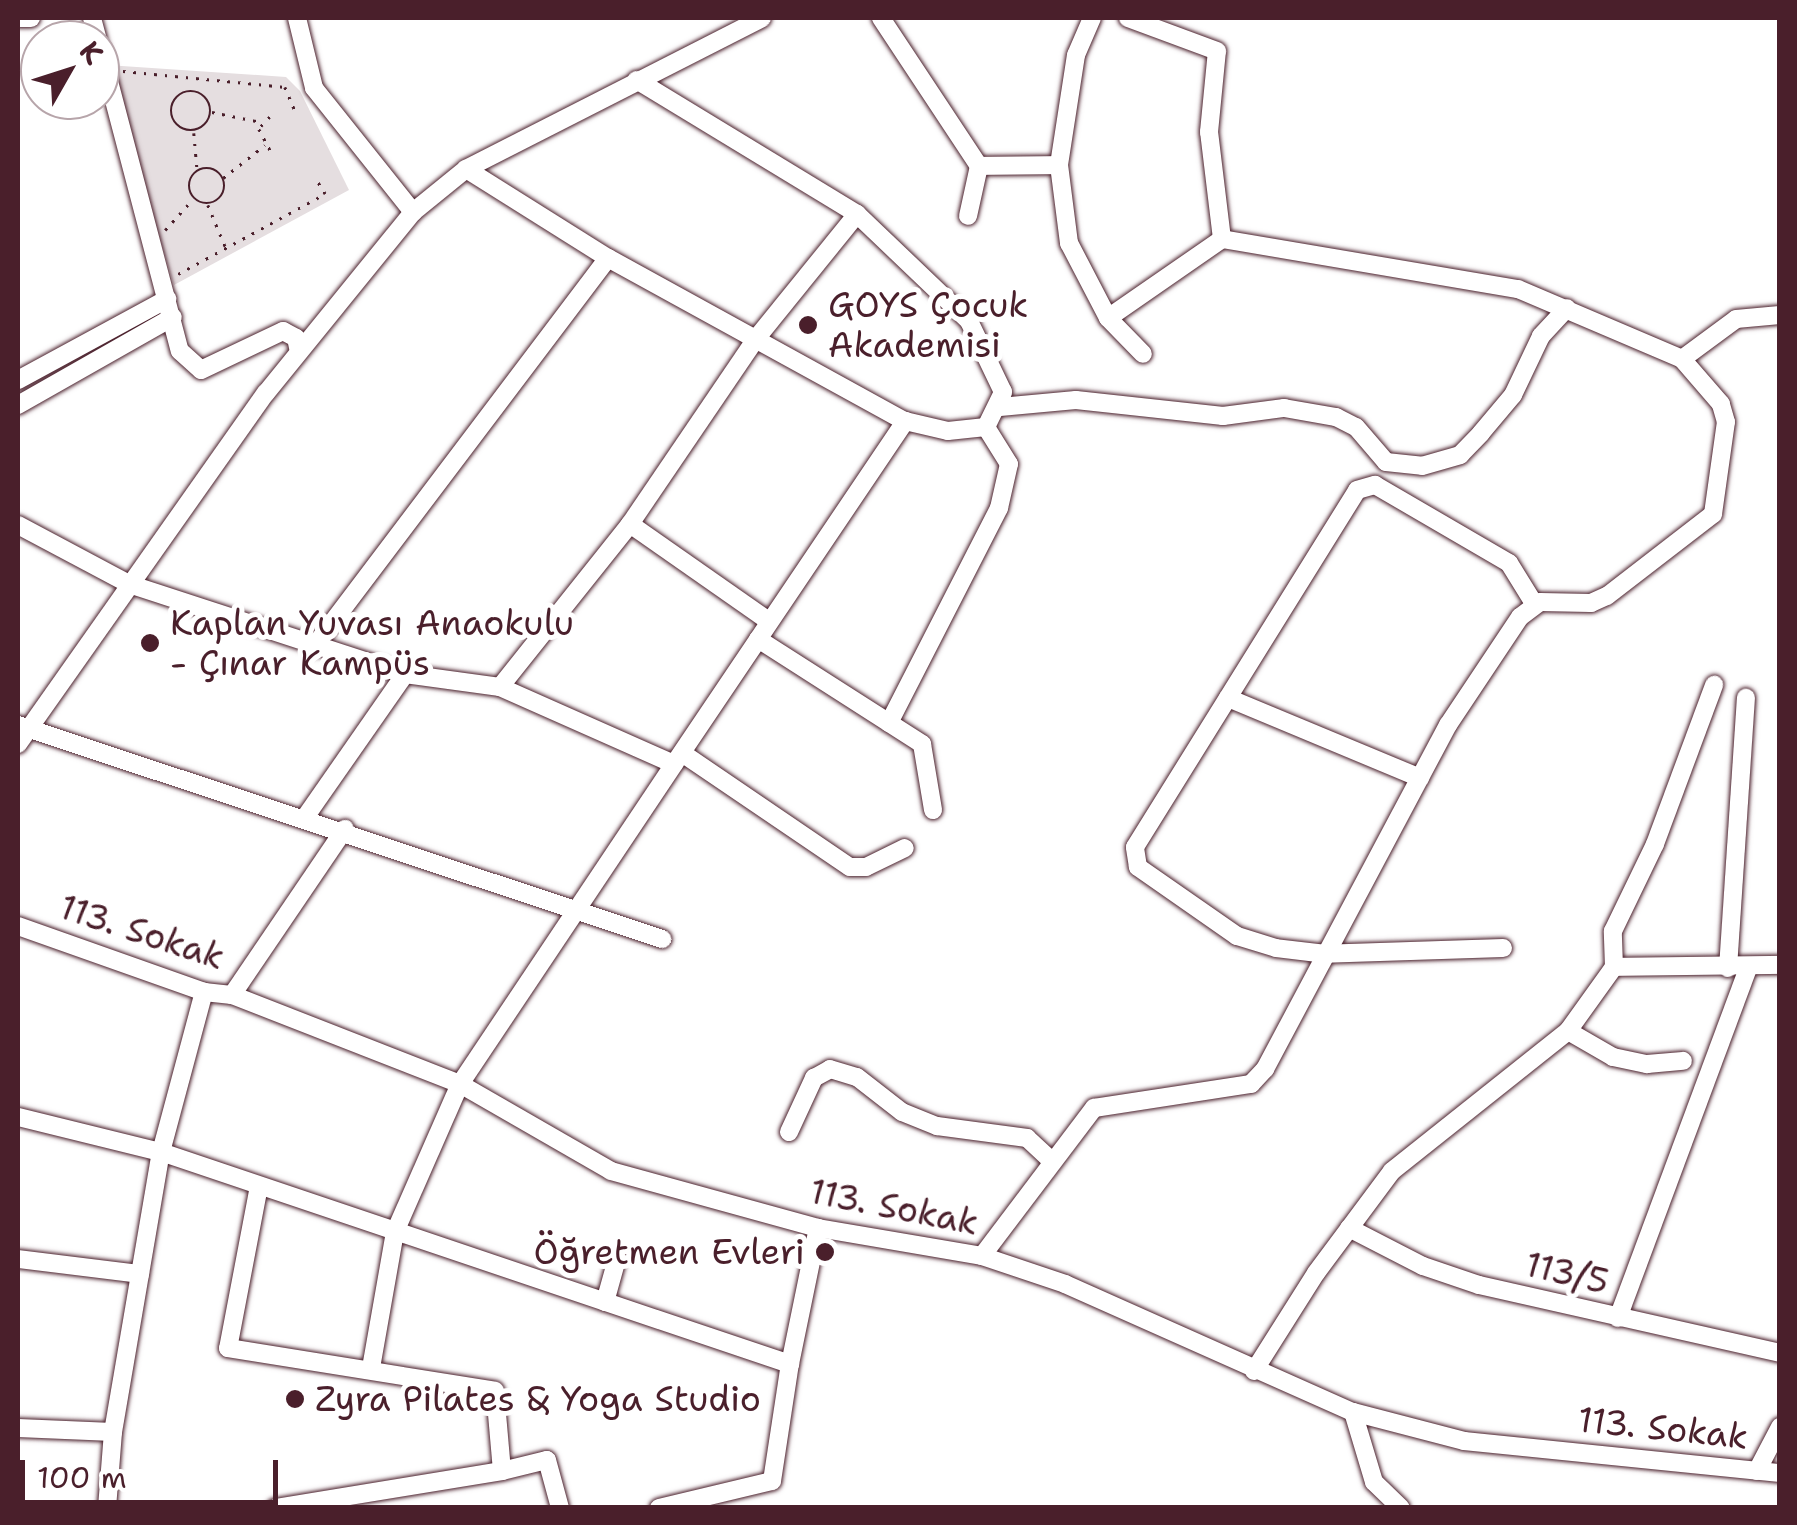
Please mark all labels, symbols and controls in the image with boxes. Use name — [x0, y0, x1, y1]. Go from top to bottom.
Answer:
north arrow — [20, 20, 120, 120]
text: K — [71, 33, 113, 72]
place label: GOYS Çocuk Akademisi — [828, 284, 1028, 366]
marker: GOYS Çocuk Akademisi — [797, 314, 819, 336]
place label: Kaplan Yuvası Anaokulu - Çınar Kampüs — [170, 602, 574, 684]
marker: Kaplan Yuvası Anaokulu - Çınar Kampüs — [139, 632, 161, 654]
street label: 113. Sokak — [54, 886, 230, 978]
street label: 113. Sokak — [806, 1170, 982, 1244]
place label: Öğretmen Evleri — [533, 1231, 805, 1273]
marker: Öğretmen Evleri — [814, 1241, 836, 1263]
street label: 113/5 — [1521, 1243, 1613, 1303]
place label: Zyra Pilates & Yoga Studio — [315, 1378, 761, 1420]
marker: Zyra Pilates & Yoga Studio — [284, 1388, 306, 1410]
street label: 113. Sokak — [1576, 1398, 1750, 1458]
scale bar — [25, 1440, 282, 1502]
text: 100 m — [37, 1457, 127, 1498]

